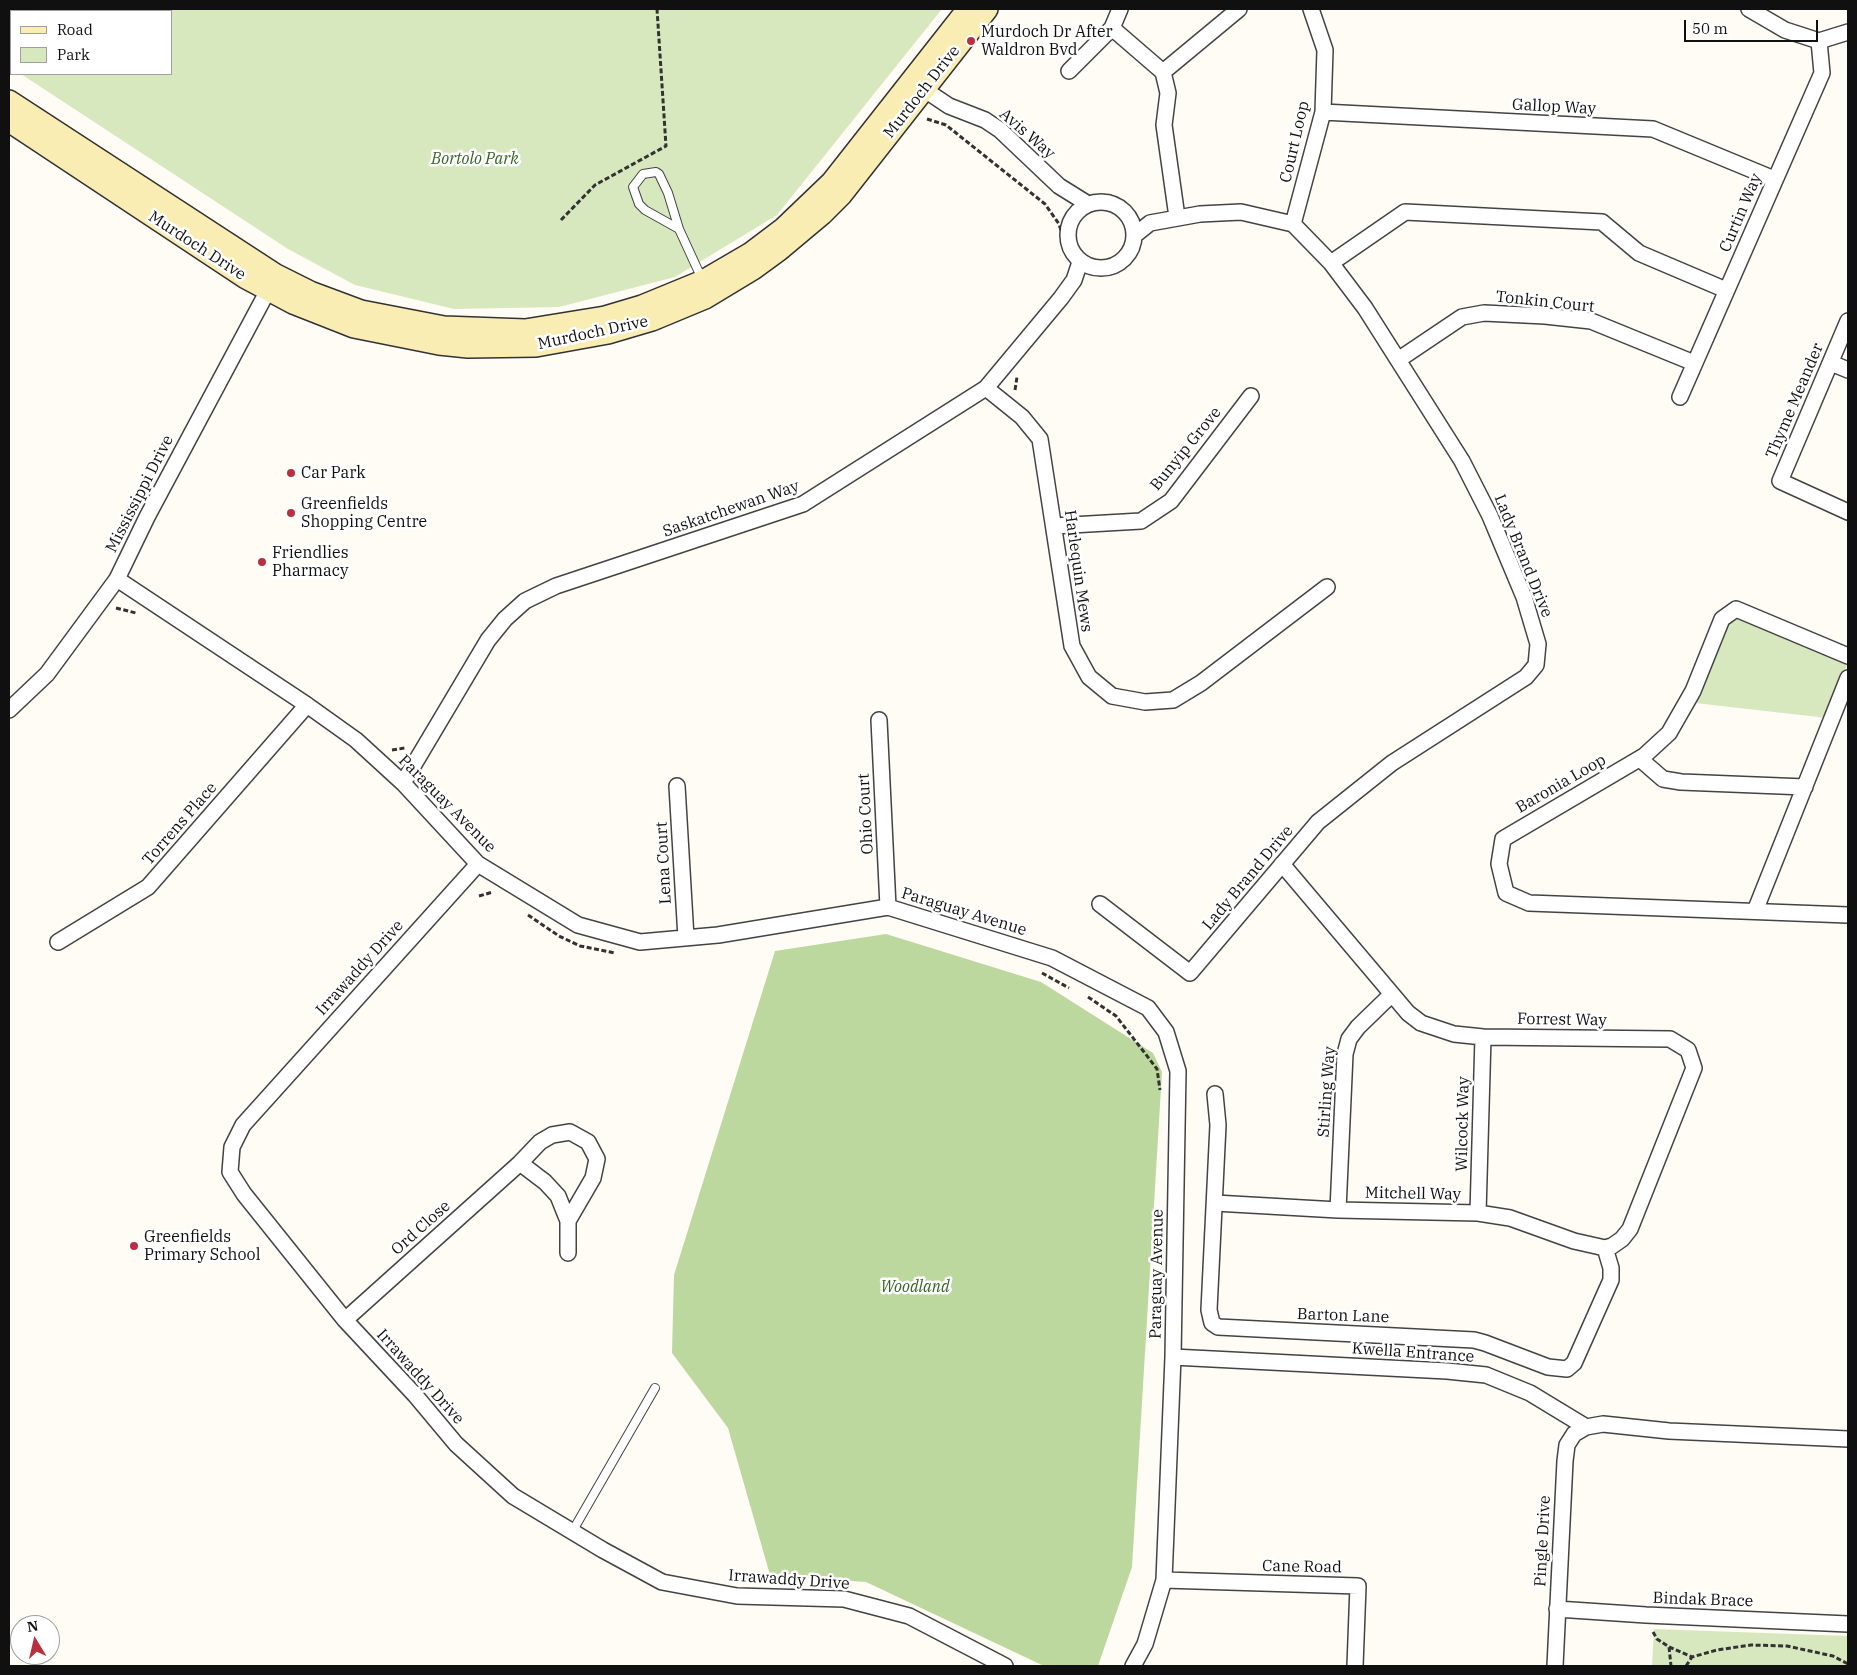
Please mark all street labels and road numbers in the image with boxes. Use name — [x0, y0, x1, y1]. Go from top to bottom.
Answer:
street label: Murdoch Drive — [880, 42, 964, 142]
street label: Gallop Way — [1511, 95, 1597, 119]
street label: Court Loop — [1276, 99, 1314, 185]
street label: Avis Way — [995, 105, 1059, 163]
street label: Curtin Way — [1716, 171, 1766, 255]
street label: Murdoch Drive — [145, 207, 249, 285]
street label: Tonkin Court — [1495, 287, 1595, 317]
street label: Murdoch Drive — [536, 312, 650, 354]
street label: Thyme Meander — [1762, 340, 1828, 462]
street label: Bunyip Grove — [1146, 403, 1226, 495]
street label: Mississippi Drive — [102, 432, 178, 556]
street label: Saskatchewan Way — [660, 477, 802, 541]
street label: Lady Brand Drive — [1490, 492, 1556, 620]
street label: Harlequin Mews — [1060, 509, 1096, 633]
street label: Baronia Loop — [1513, 750, 1609, 818]
street label: Paraguay Avenue — [394, 751, 500, 857]
street label: Ohio Court — [854, 773, 878, 855]
street label: Torrens Place — [139, 779, 221, 869]
street label: Lena Court — [652, 821, 676, 905]
street label: Lady Brand Drive — [1199, 822, 1297, 934]
street label: Paraguay Avenue — [899, 884, 1029, 940]
street label: Irrawaddy Drive — [312, 916, 408, 1020]
street label: Forrest Way — [1517, 1010, 1607, 1030]
street label: Stirling Way — [1314, 1046, 1340, 1138]
street label: Wilcock Way — [1453, 1076, 1473, 1172]
street label: Mitchell Way — [1365, 1184, 1461, 1204]
street label: Ord Close — [388, 1197, 454, 1259]
street label: Paraguay Avenue — [1146, 1209, 1168, 1339]
street label: Barton Lane — [1297, 1305, 1389, 1327]
street label: Irrawaddy Drive — [372, 1325, 468, 1429]
street label: Kwella Entrance — [1351, 1339, 1475, 1367]
street label: Pingle Drive — [1531, 1495, 1555, 1587]
street label: Cane Road — [1262, 1557, 1342, 1577]
street label: Irrawaddy Drive — [728, 1566, 850, 1594]
street label: Bindak Brace — [1652, 1589, 1754, 1611]

